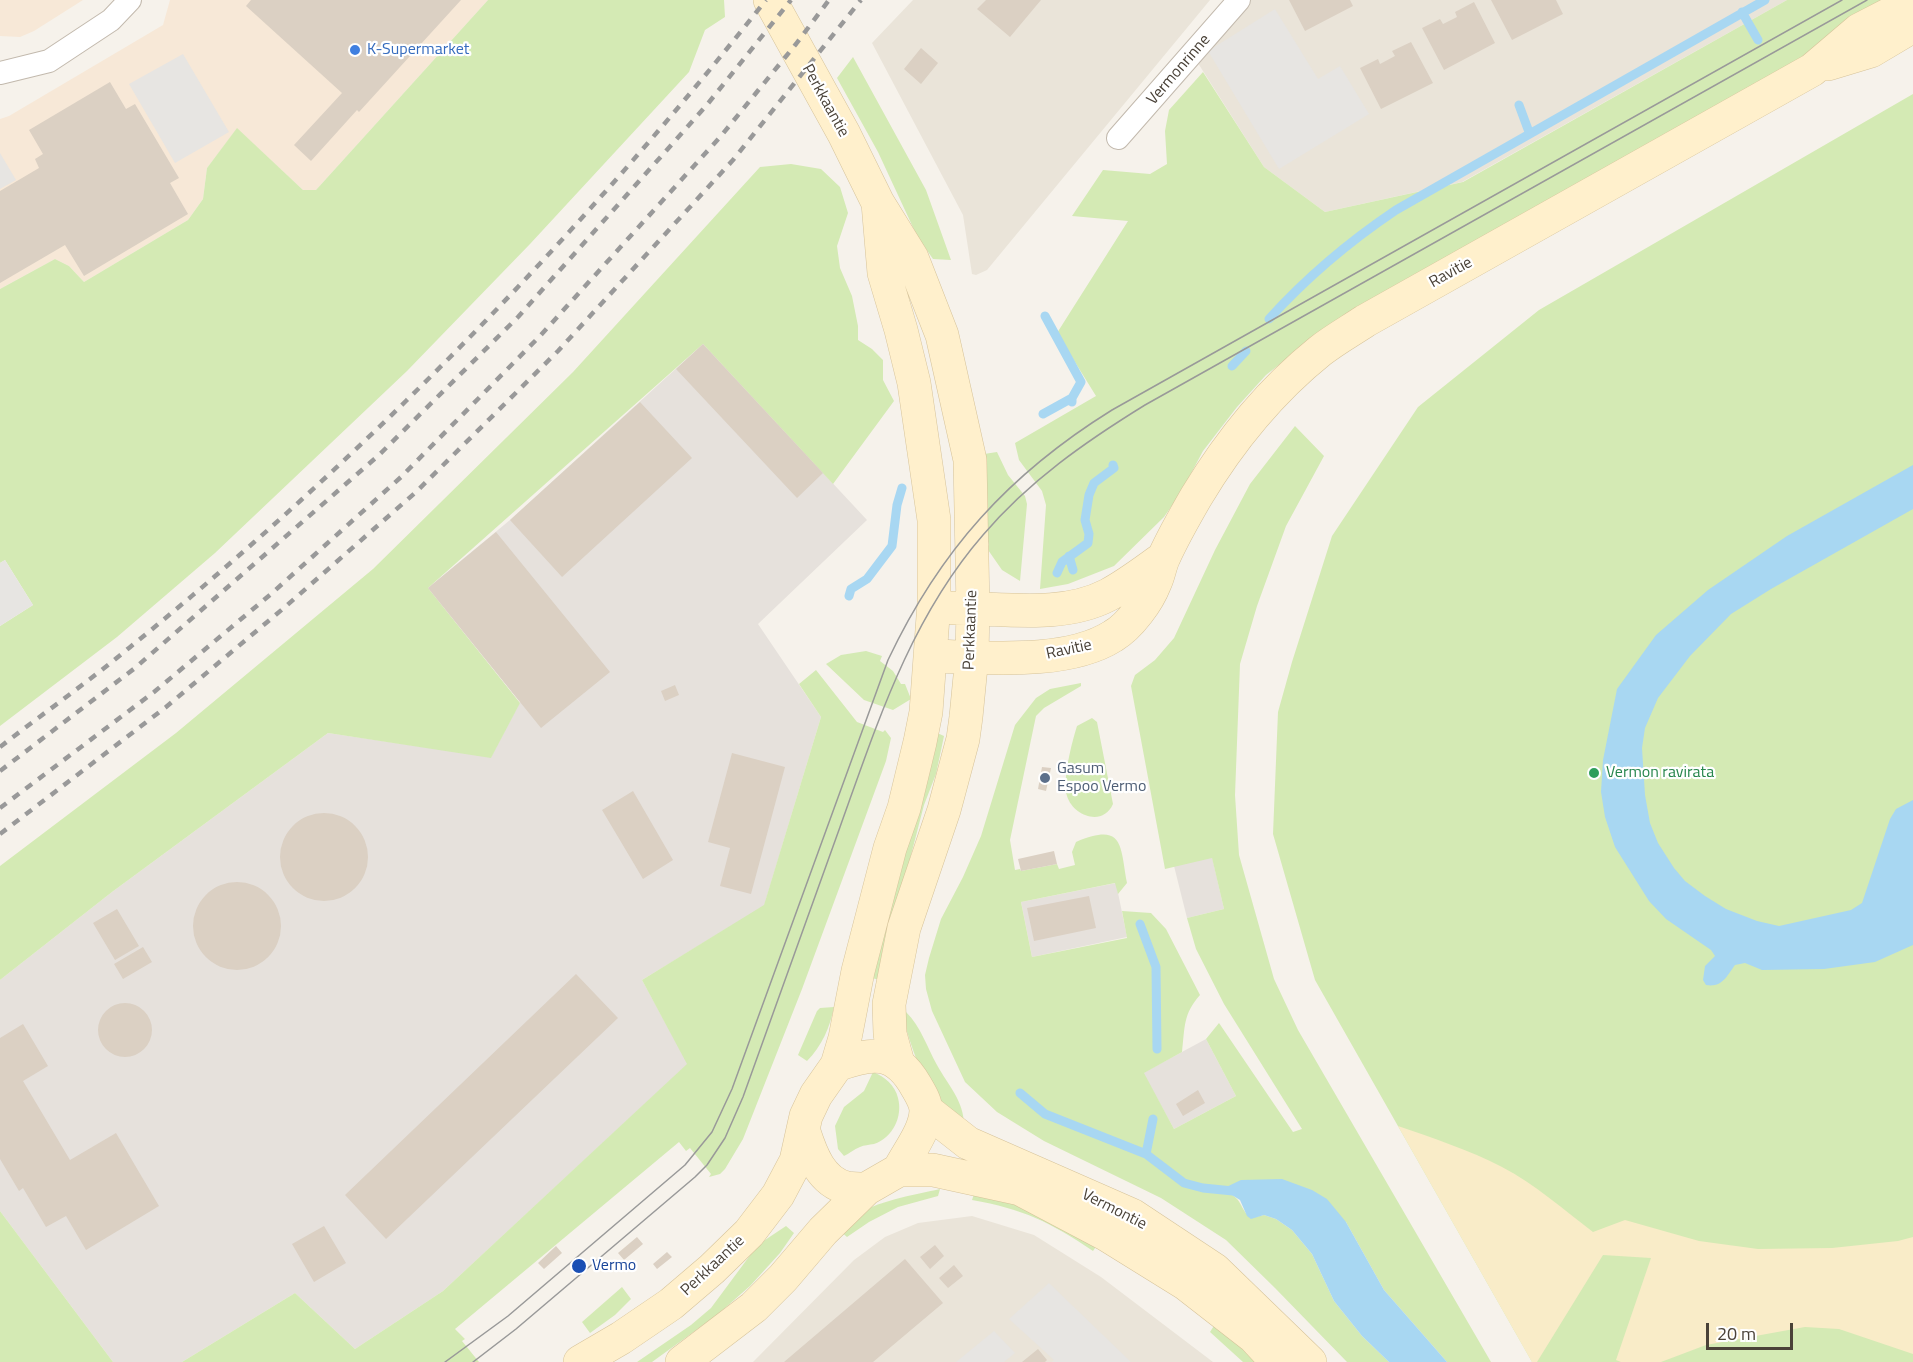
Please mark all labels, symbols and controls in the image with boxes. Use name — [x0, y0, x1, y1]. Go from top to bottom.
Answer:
street label: Vermonrinne — [1143, 31, 1215, 109]
place label: K-Supermarket — [367, 40, 469, 60]
marker: K-Supermarket — [348, 43, 362, 57]
street label: Perkkaantie — [797, 61, 853, 141]
street label: Ravitie — [1426, 253, 1476, 293]
street label: Perkkaantie — [960, 590, 982, 670]
street label: Ravitie — [1044, 636, 1094, 664]
place label: Gasum Espoo Vermo — [1057, 759, 1146, 797]
place label: Vermon ravirata — [1606, 763, 1714, 783]
marker: Vermon ravirata — [1587, 766, 1601, 780]
marker: Gasum Espoo Vermo — [1038, 771, 1052, 785]
street label: Vermontie — [1078, 1186, 1150, 1234]
street label: Perkkaantie — [677, 1232, 749, 1300]
place label: Vermo — [592, 1256, 636, 1276]
marker: Vermo — [570, 1257, 588, 1275]
scale bar — [1709, 1311, 1796, 1349]
text: 20 m — [1717, 1320, 1756, 1347]

